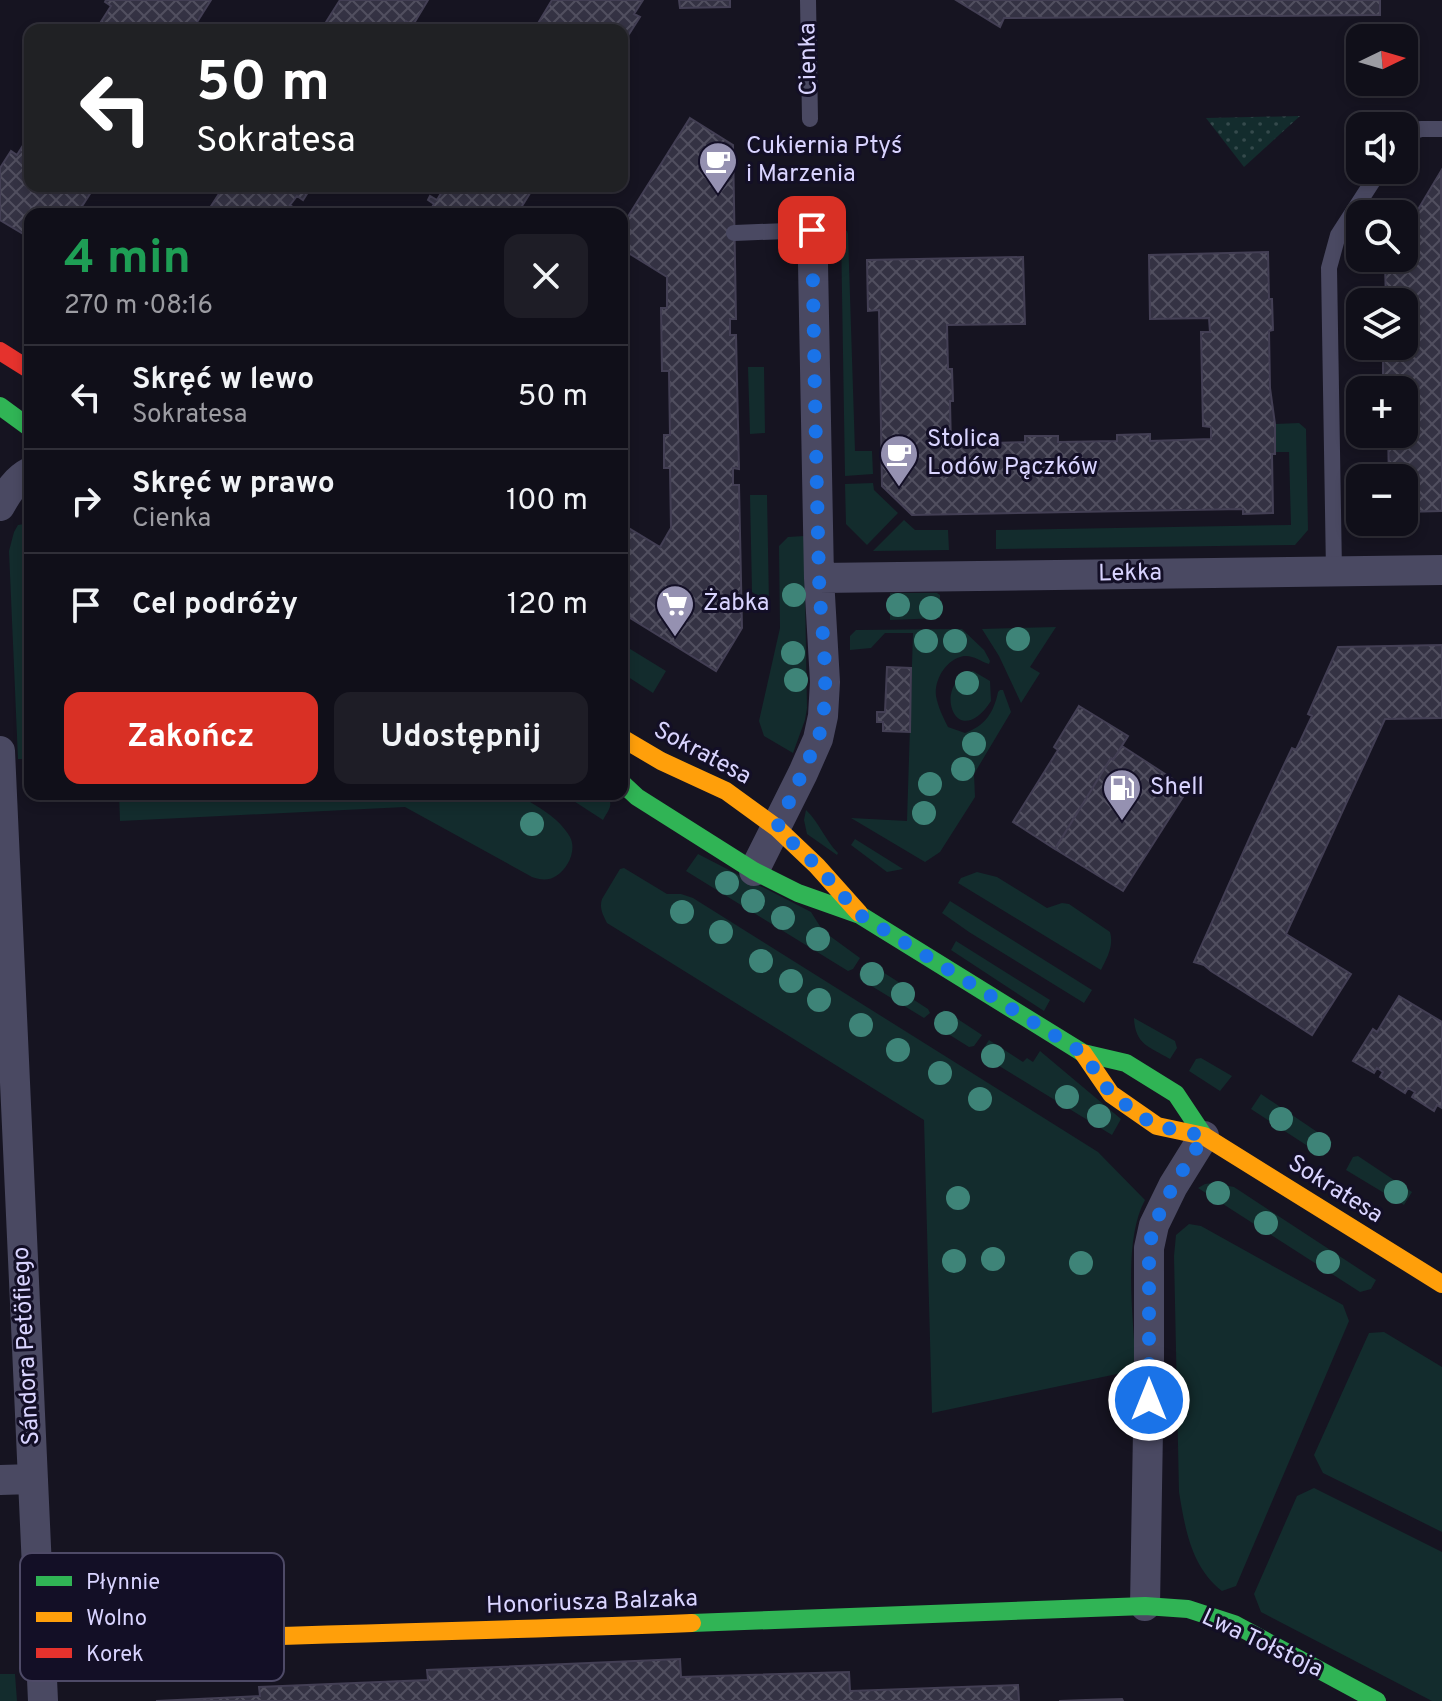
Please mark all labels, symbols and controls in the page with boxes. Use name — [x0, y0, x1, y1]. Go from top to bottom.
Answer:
street label: Cienka — [793, 22, 825, 96]
north arrow — [1346, 24, 1418, 96]
map controls — [1346, 24, 1418, 536]
text: 50 m — [196, 50, 330, 120]
icon: left — [64, 56, 168, 160]
button: sound — [1346, 112, 1418, 184]
text: Sokratesa — [196, 119, 356, 165]
place label: Cukiernia Ptyś i Marzenia — [746, 132, 902, 190]
cafe icon: Cukiernia Ptyś i Marzenia — [697, 140, 739, 195]
pin — [778, 196, 846, 264]
button: search — [1346, 200, 1418, 272]
icon: arrive — [790, 208, 834, 252]
text: 4 min — [64, 230, 191, 290]
button: close — [504, 234, 588, 318]
button: layers — [1346, 288, 1418, 360]
text: 270 m · 08:16 — [64, 290, 213, 323]
text: Skręć w lewo — [132, 362, 314, 399]
icon: left — [64, 375, 108, 419]
button: + — [1346, 376, 1418, 448]
text: 50 m — [518, 379, 588, 416]
text: Sokratesa — [132, 399, 247, 432]
place label: Stolica Lodów Pączków — [927, 425, 1098, 483]
cafe icon: Stolica Lodów Pączków — [878, 433, 920, 488]
button: − — [1346, 464, 1418, 536]
text: Skręć w prawo — [132, 466, 335, 503]
icon: right — [64, 479, 108, 523]
text: 100 m — [506, 483, 588, 520]
text: Cienka — [132, 503, 211, 536]
street label: Lekka — [1098, 558, 1162, 590]
icon: arrive — [64, 583, 108, 627]
supermarket icon: Żabka — [654, 583, 696, 638]
text: Cel podróży — [132, 587, 298, 624]
text: 120 m — [507, 587, 588, 624]
place label: Żabka — [703, 588, 769, 619]
button: Zakończ — [64, 692, 318, 784]
button: Udostępnij — [334, 692, 588, 784]
street label: Sokratesa — [648, 716, 756, 792]
fuel station icon: Shell — [1101, 767, 1143, 822]
place label: Shell — [1150, 773, 1204, 803]
street label: Sokratesa — [1282, 1149, 1388, 1231]
street label: Sándora Petöfiego — [7, 1246, 47, 1446]
position arrow — [1107, 1358, 1191, 1442]
legend — [20, 1553, 284, 1681]
text: Płynnie — [86, 1570, 160, 1597]
street label: Honoriusza Balzaka — [486, 1584, 698, 1622]
street label: Lwa Tołstoja — [1197, 1603, 1327, 1685]
text: Wolno — [86, 1606, 147, 1633]
text: Korek — [86, 1642, 144, 1669]

